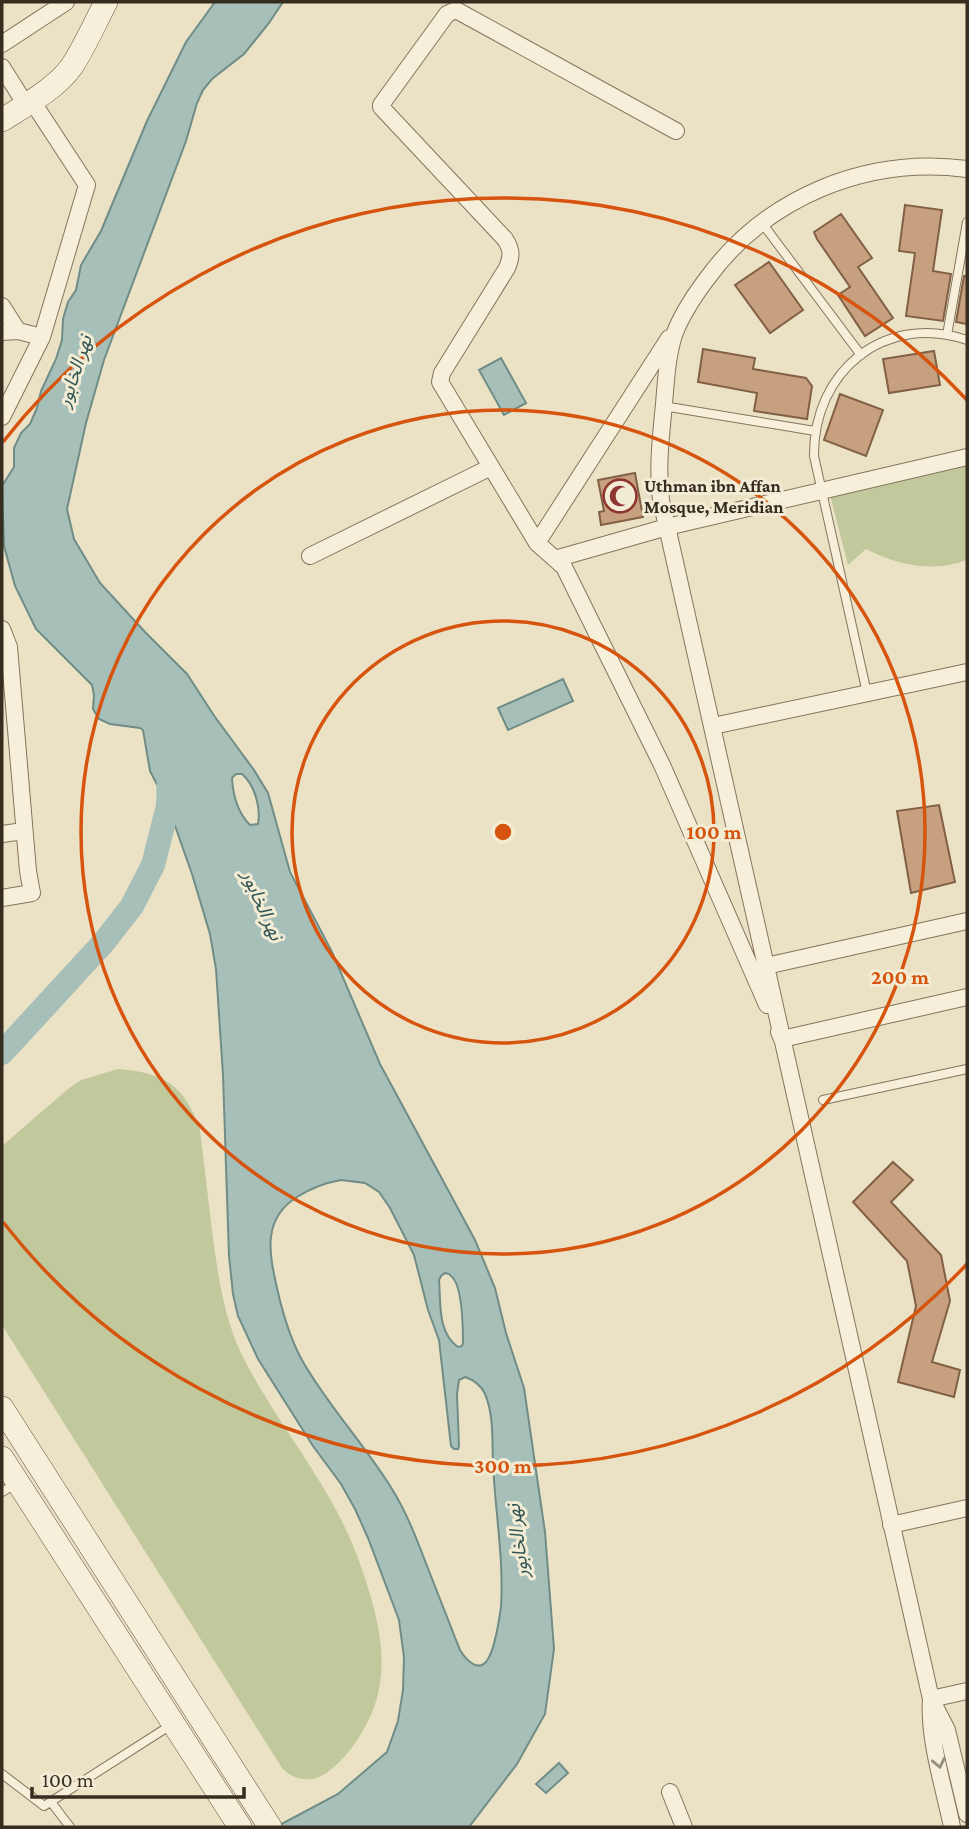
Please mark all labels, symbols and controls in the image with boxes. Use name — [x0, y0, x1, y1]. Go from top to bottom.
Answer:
water label: نهر الخابور — [52, 331, 97, 412]
place label: Uthman ibn Affan Mosque, Meridian — [644, 476, 784, 517]
mosque icon: Uthman ibn Affan Mosque, Meridian — [601, 477, 639, 515]
centre of rings — [491, 820, 515, 844]
text: 100 m — [686, 820, 742, 844]
water label: نهر الخابور — [236, 865, 288, 945]
text: 200 m — [871, 965, 929, 989]
text: 300 m — [474, 1454, 532, 1478]
water label: نهر الخابور — [502, 1501, 534, 1581]
scale bar — [32, 1756, 243, 1800]
one-way arrow — [930, 1757, 945, 1769]
text: 100 m — [42, 1768, 94, 1792]

